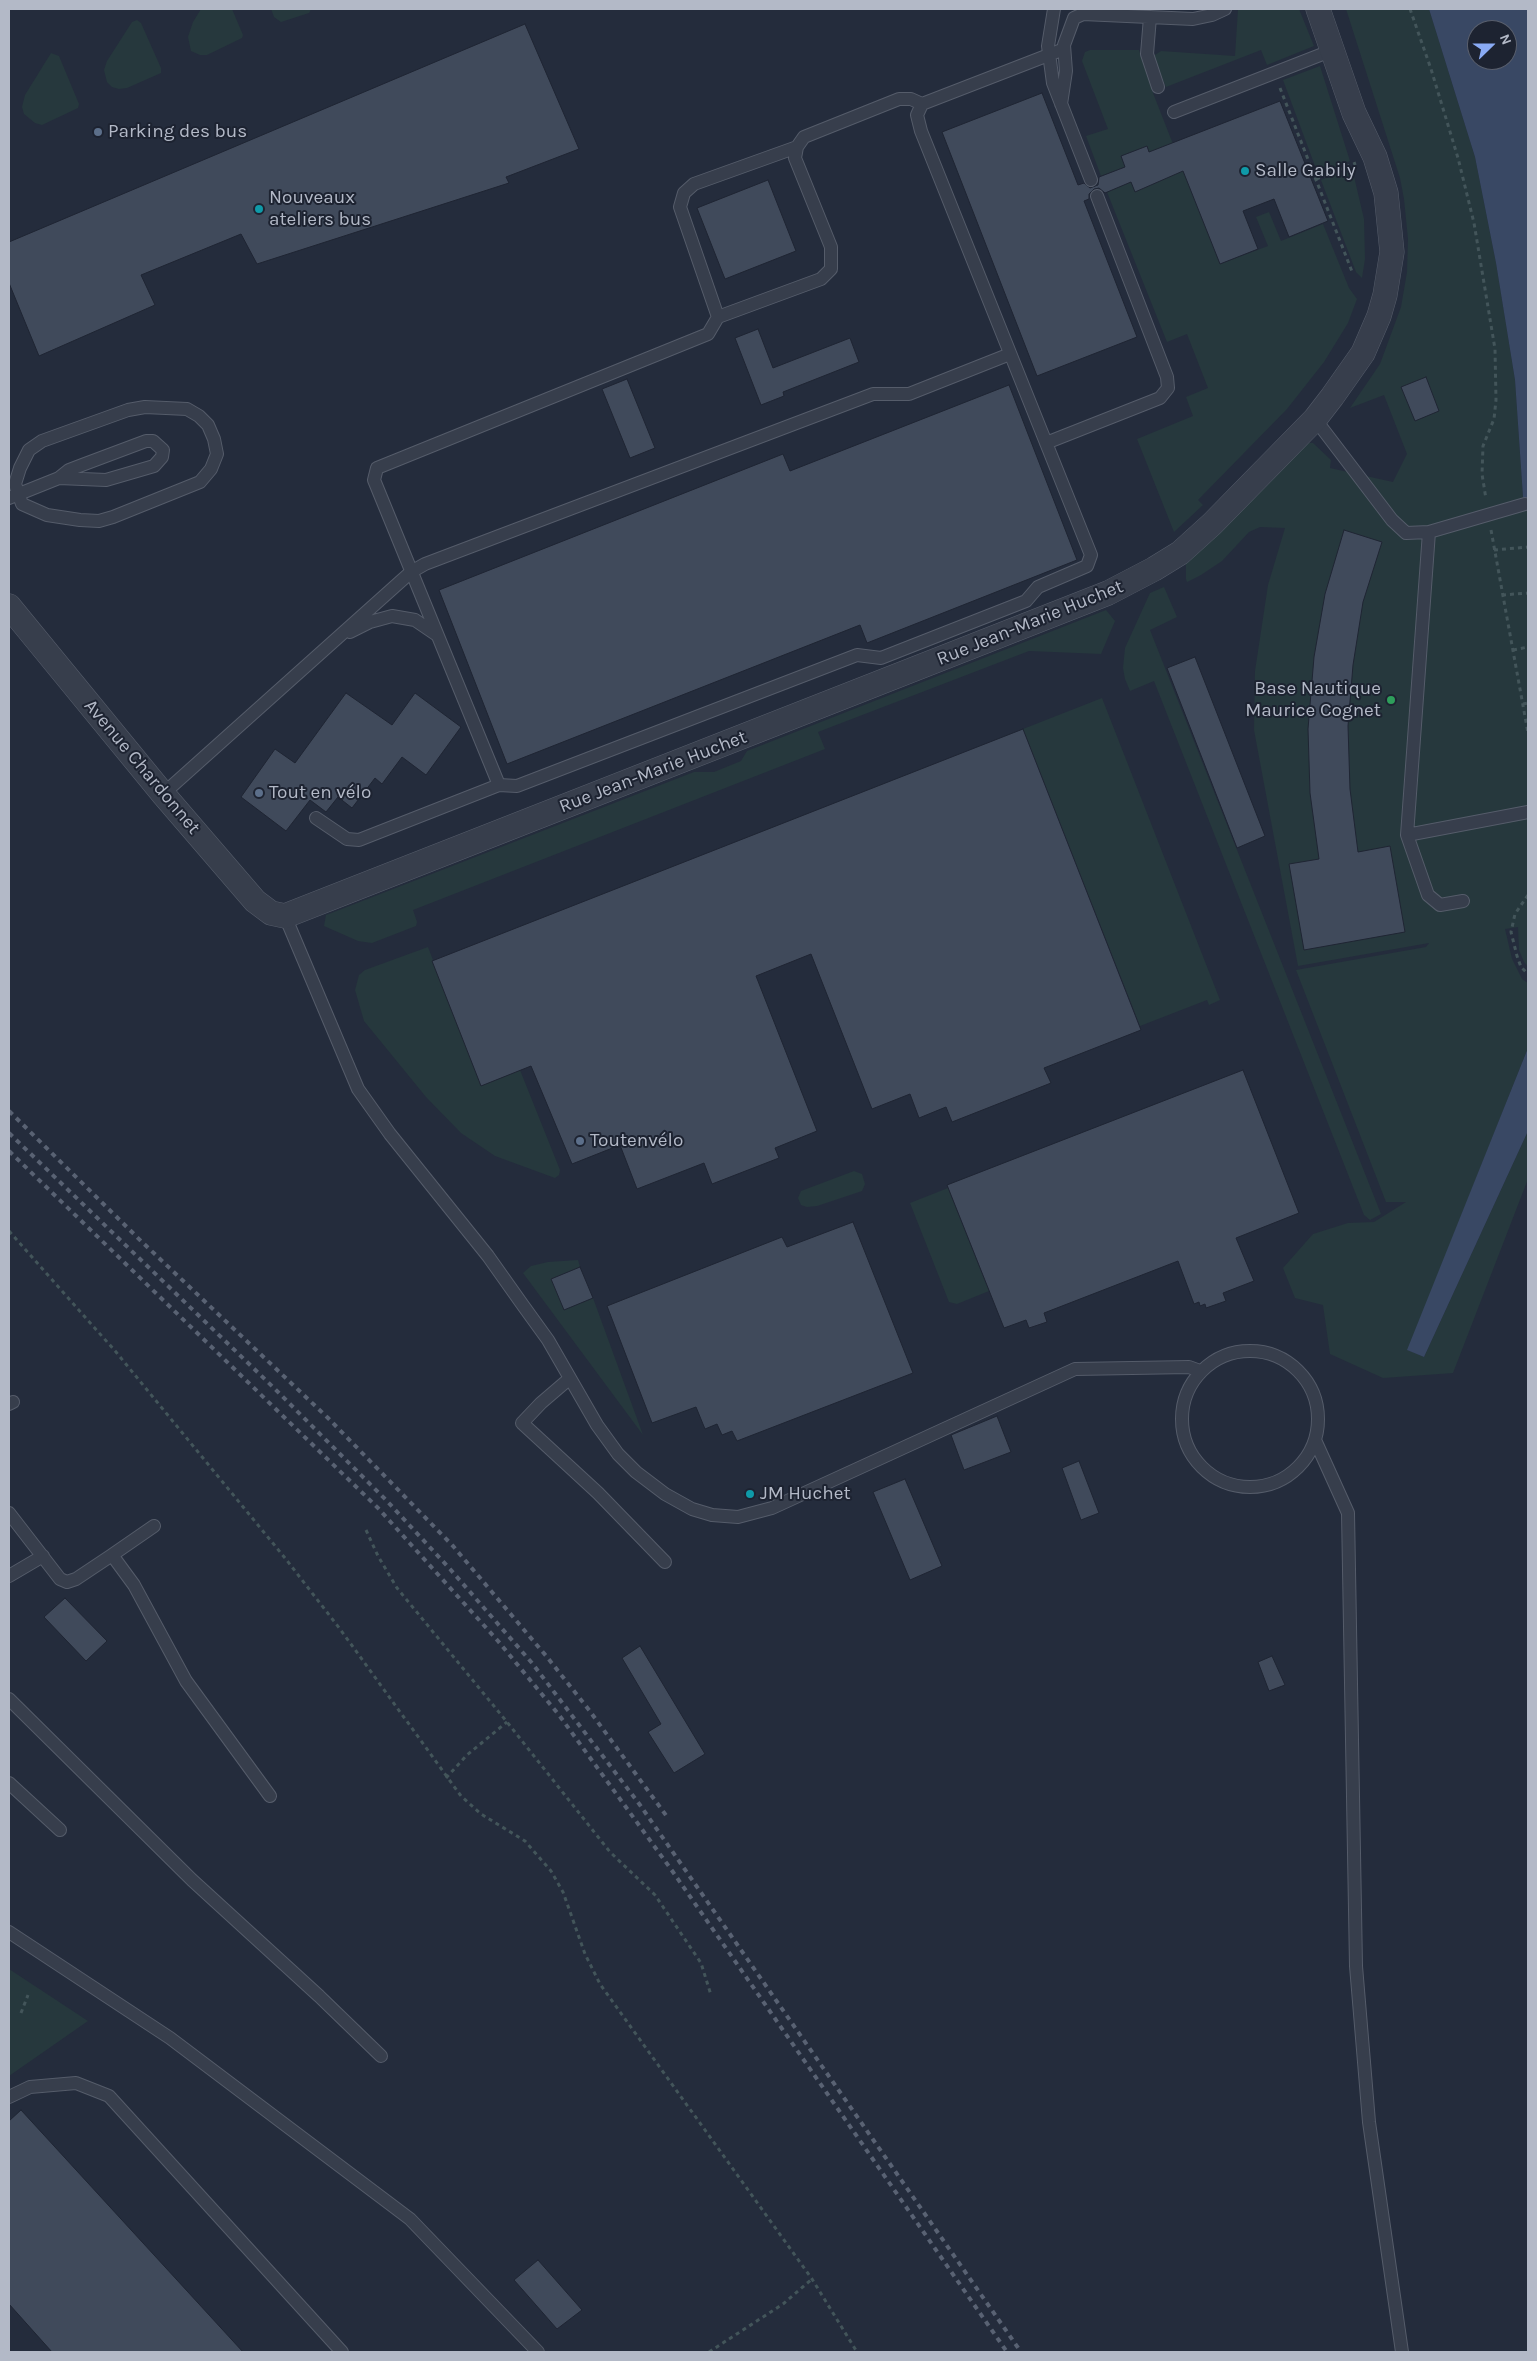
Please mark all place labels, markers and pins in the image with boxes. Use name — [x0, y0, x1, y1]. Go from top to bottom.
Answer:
place label: Parking des bus — [108, 121, 247, 143]
marker: Parking des bus — [92, 126, 104, 138]
place label: Salle Gabily — [1255, 160, 1356, 182]
marker: Salle Gabily — [1239, 165, 1251, 177]
place label: Nouveaux ateliers bus — [269, 187, 371, 231]
marker: Nouveaux ateliers bus — [253, 203, 265, 215]
place label: Base Nautique Maurice Cognet — [1245, 678, 1381, 722]
marker: Base Nautique Maurice Cognet — [1385, 694, 1397, 706]
place label: Tout en vélo — [269, 782, 371, 804]
marker: Tout en vélo — [253, 787, 265, 799]
place label: Toutenvélo — [590, 1130, 683, 1152]
marker: Toutenvélo — [574, 1135, 586, 1147]
place label: JM Huchet — [760, 1483, 851, 1505]
marker: JM Huchet — [744, 1488, 756, 1500]

